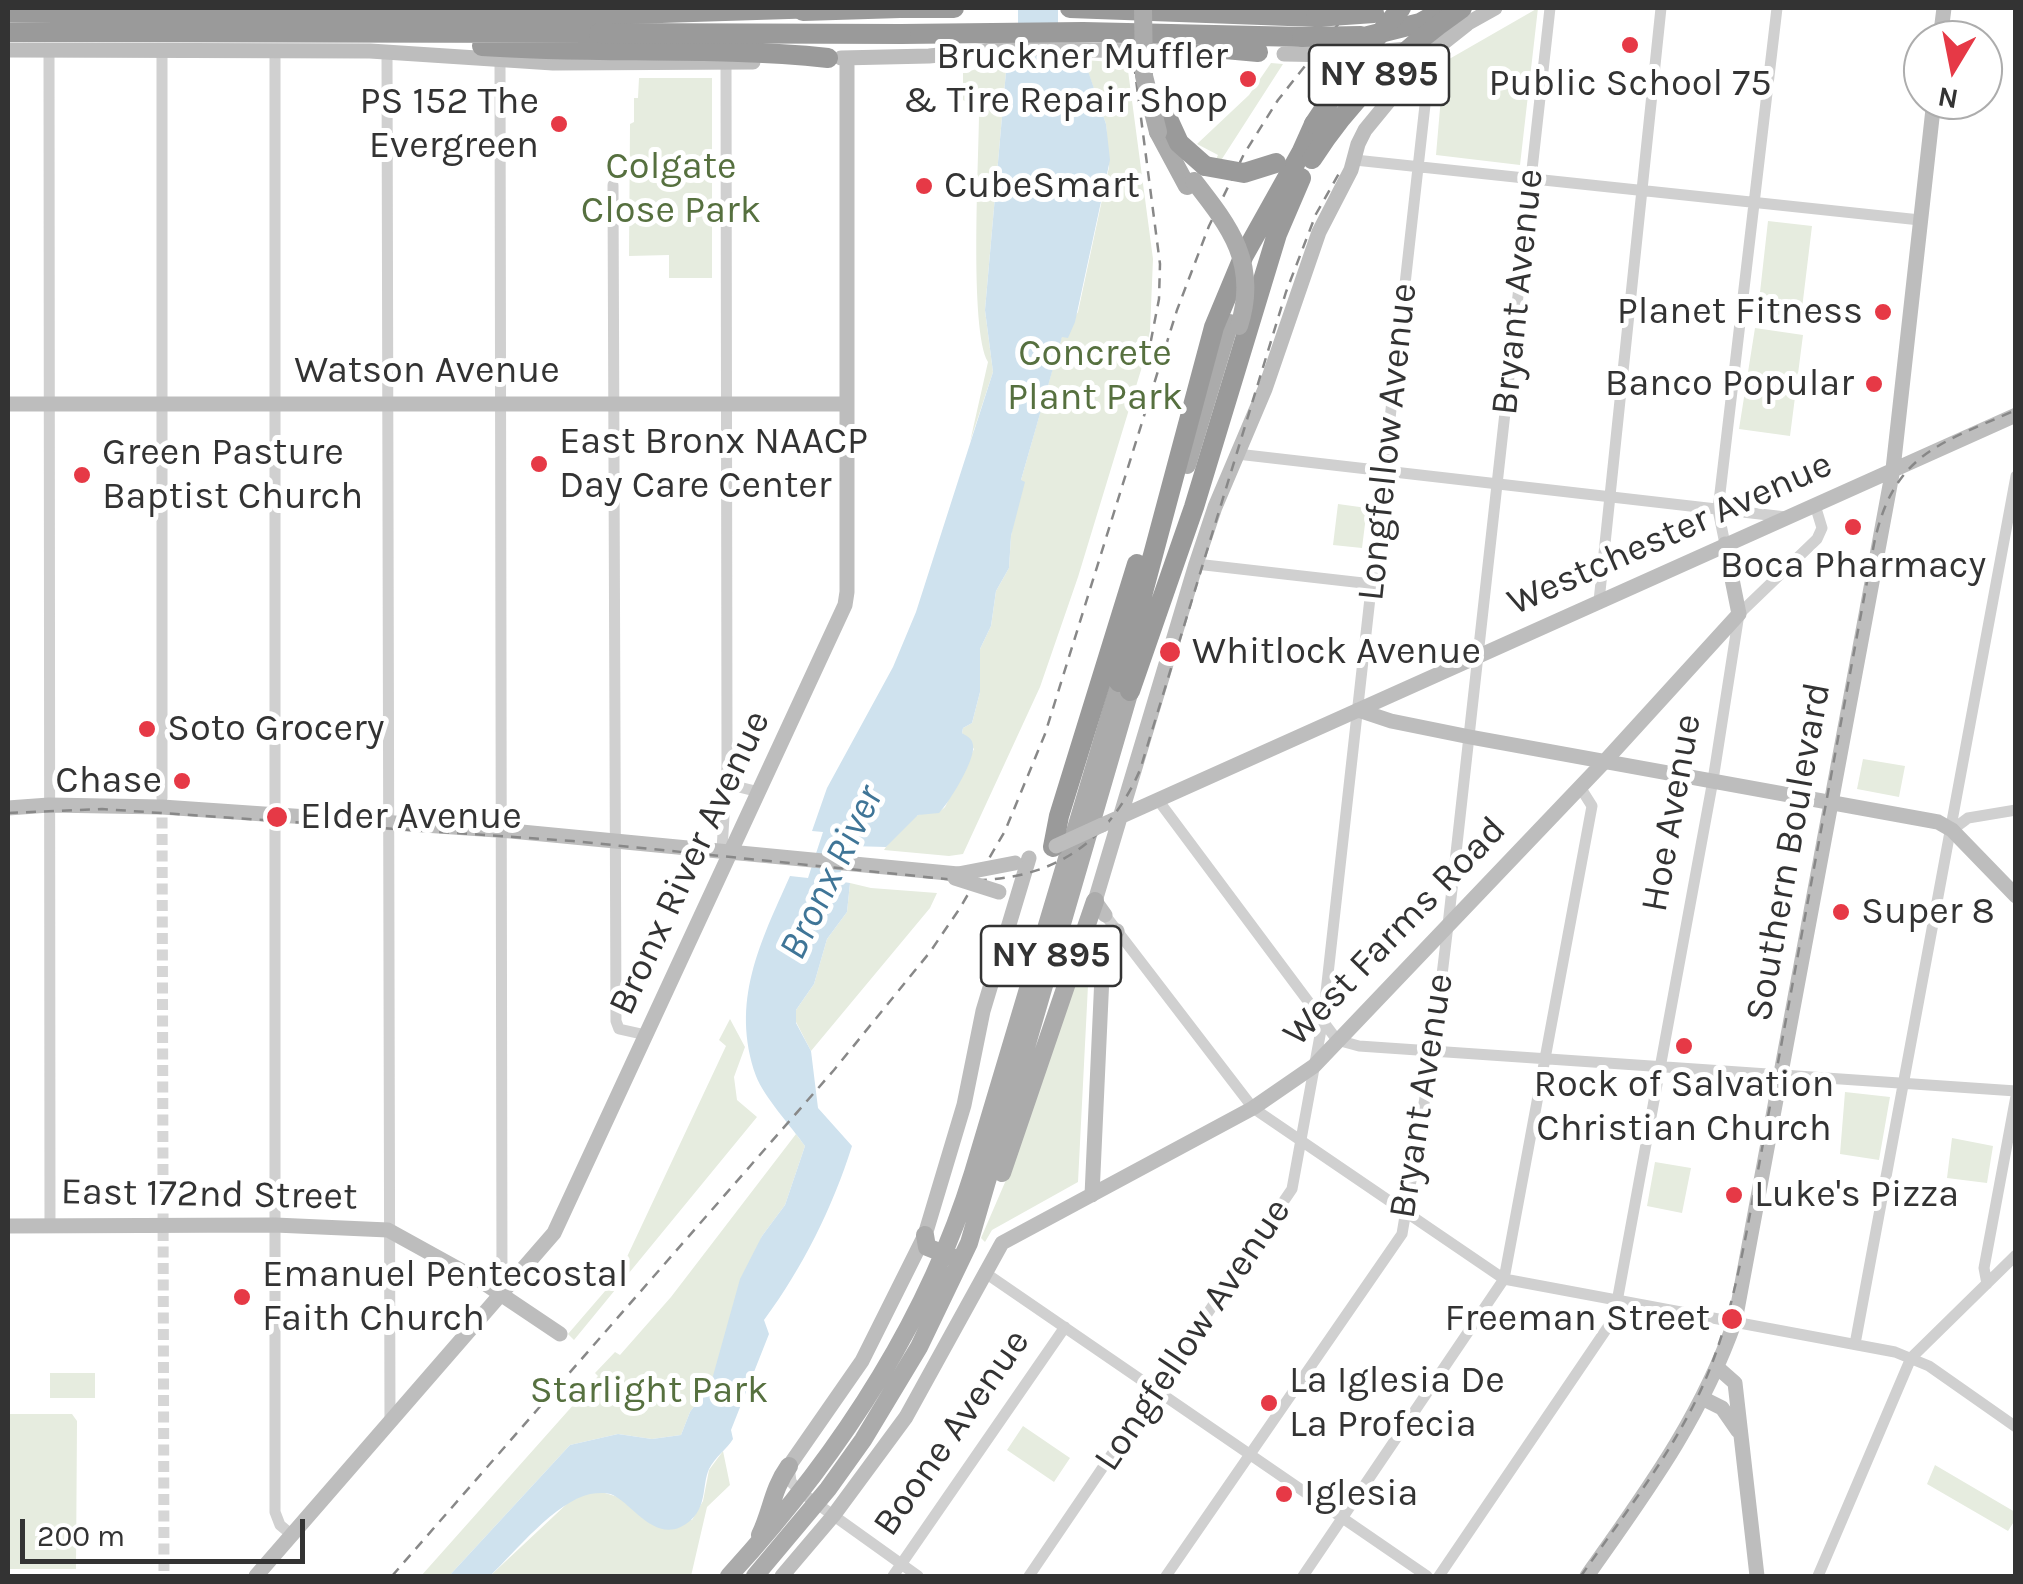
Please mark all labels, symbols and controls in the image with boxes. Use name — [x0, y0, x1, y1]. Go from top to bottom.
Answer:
north arrow — [1903, 20, 2003, 120]
place label: Bruckner Muffler & Tire Repair Shop — [903, 34, 1228, 123]
marker: Public School 75 — [1619, 34, 1641, 56]
road number: NY 895 — [1309, 45, 1449, 105]
place label: Public School 75 — [1488, 61, 1772, 107]
marker: Bruckner Muffler & Tire Repair Shop — [1237, 68, 1259, 90]
place label: PS 152 The Evergreen — [359, 79, 539, 168]
text: N — [1935, 80, 1961, 116]
marker: PS 152 The Evergreen — [548, 113, 570, 135]
park label: Colgate Close Park — [581, 144, 761, 233]
place label: CubeSmart — [944, 163, 1140, 209]
street label: Bryant Avenue — [1482, 167, 1554, 417]
marker: CubeSmart — [913, 175, 935, 197]
street label: Longfellow Avenue — [1349, 281, 1427, 603]
place label: Planet Fitness — [1617, 289, 1863, 335]
marker: Planet Fitness — [1872, 301, 1894, 323]
park label: Concrete Plant Park — [1007, 331, 1183, 420]
street label: Watson Avenue — [294, 348, 560, 394]
place label: Banco Popular — [1605, 361, 1854, 407]
marker: Banco Popular — [1863, 373, 1885, 395]
place label: East Bronx NAACP Day Care Center — [559, 419, 868, 508]
place label: Green Pasture Baptist Church — [102, 430, 363, 520]
street label: Westchester Avenue — [1501, 442, 1839, 626]
marker: East Bronx NAACP Day Care Center — [528, 453, 550, 475]
marker: Green Pasture Baptist Church — [71, 464, 93, 486]
marker: Boca Pharmacy — [1842, 516, 1864, 538]
place label: Boca Pharmacy — [1720, 543, 1986, 589]
place label: Whitlock Avenue — [1192, 629, 1481, 675]
marker: Whitlock Avenue — [1157, 639, 1183, 665]
street label: Southern Boulevard — [1737, 679, 1841, 1025]
street label: Bronx River Avenue — [599, 704, 781, 1022]
place label: Soto Grocery — [167, 706, 384, 752]
street label: Hoe Avenue — [1632, 711, 1712, 915]
marker: Soto Grocery — [136, 718, 158, 740]
place label: Chase — [55, 758, 162, 804]
marker: Chase — [171, 770, 193, 792]
water label: Bronx River — [769, 778, 895, 968]
place label: Elder Avenue — [300, 794, 522, 840]
marker: Elder Avenue — [264, 804, 290, 830]
street label: West Farms Road — [1274, 808, 1516, 1056]
place label: Super 8 — [1861, 889, 1995, 935]
marker: Super 8 — [1830, 901, 1852, 923]
road number: NY 895 — [981, 926, 1121, 986]
street label: Bryant Avenue — [1380, 970, 1464, 1222]
marker: Rock of Salvation Christian Church — [1673, 1035, 1695, 1057]
place label: Rock of Salvation Christian Church — [1534, 1062, 1834, 1152]
street label: East 172nd Street — [60, 1170, 358, 1220]
place label: Luke's Pizza — [1754, 1172, 1959, 1218]
marker: Luke's Pizza — [1723, 1184, 1745, 1206]
street label: Longfellow Avenue — [1085, 1190, 1301, 1480]
place label: Emanuel Pentecostal Faith Church — [262, 1252, 628, 1342]
marker: Emanuel Pentecostal Faith Church — [231, 1286, 253, 1308]
place label: Freeman Street — [1445, 1296, 1710, 1342]
marker: Freeman Street — [1719, 1306, 1745, 1332]
street label: Boone Avenue — [864, 1321, 1040, 1545]
place label: La Iglesia De La Profecia — [1289, 1358, 1505, 1448]
park label: Starlight Park — [530, 1368, 768, 1414]
marker: La Iglesia De La Profecia — [1258, 1392, 1280, 1414]
place label: Iglesia — [1304, 1471, 1418, 1517]
marker: Iglesia — [1273, 1483, 1295, 1505]
scale bar — [25, 1499, 310, 1561]
text: 200 m — [37, 1518, 125, 1554]

